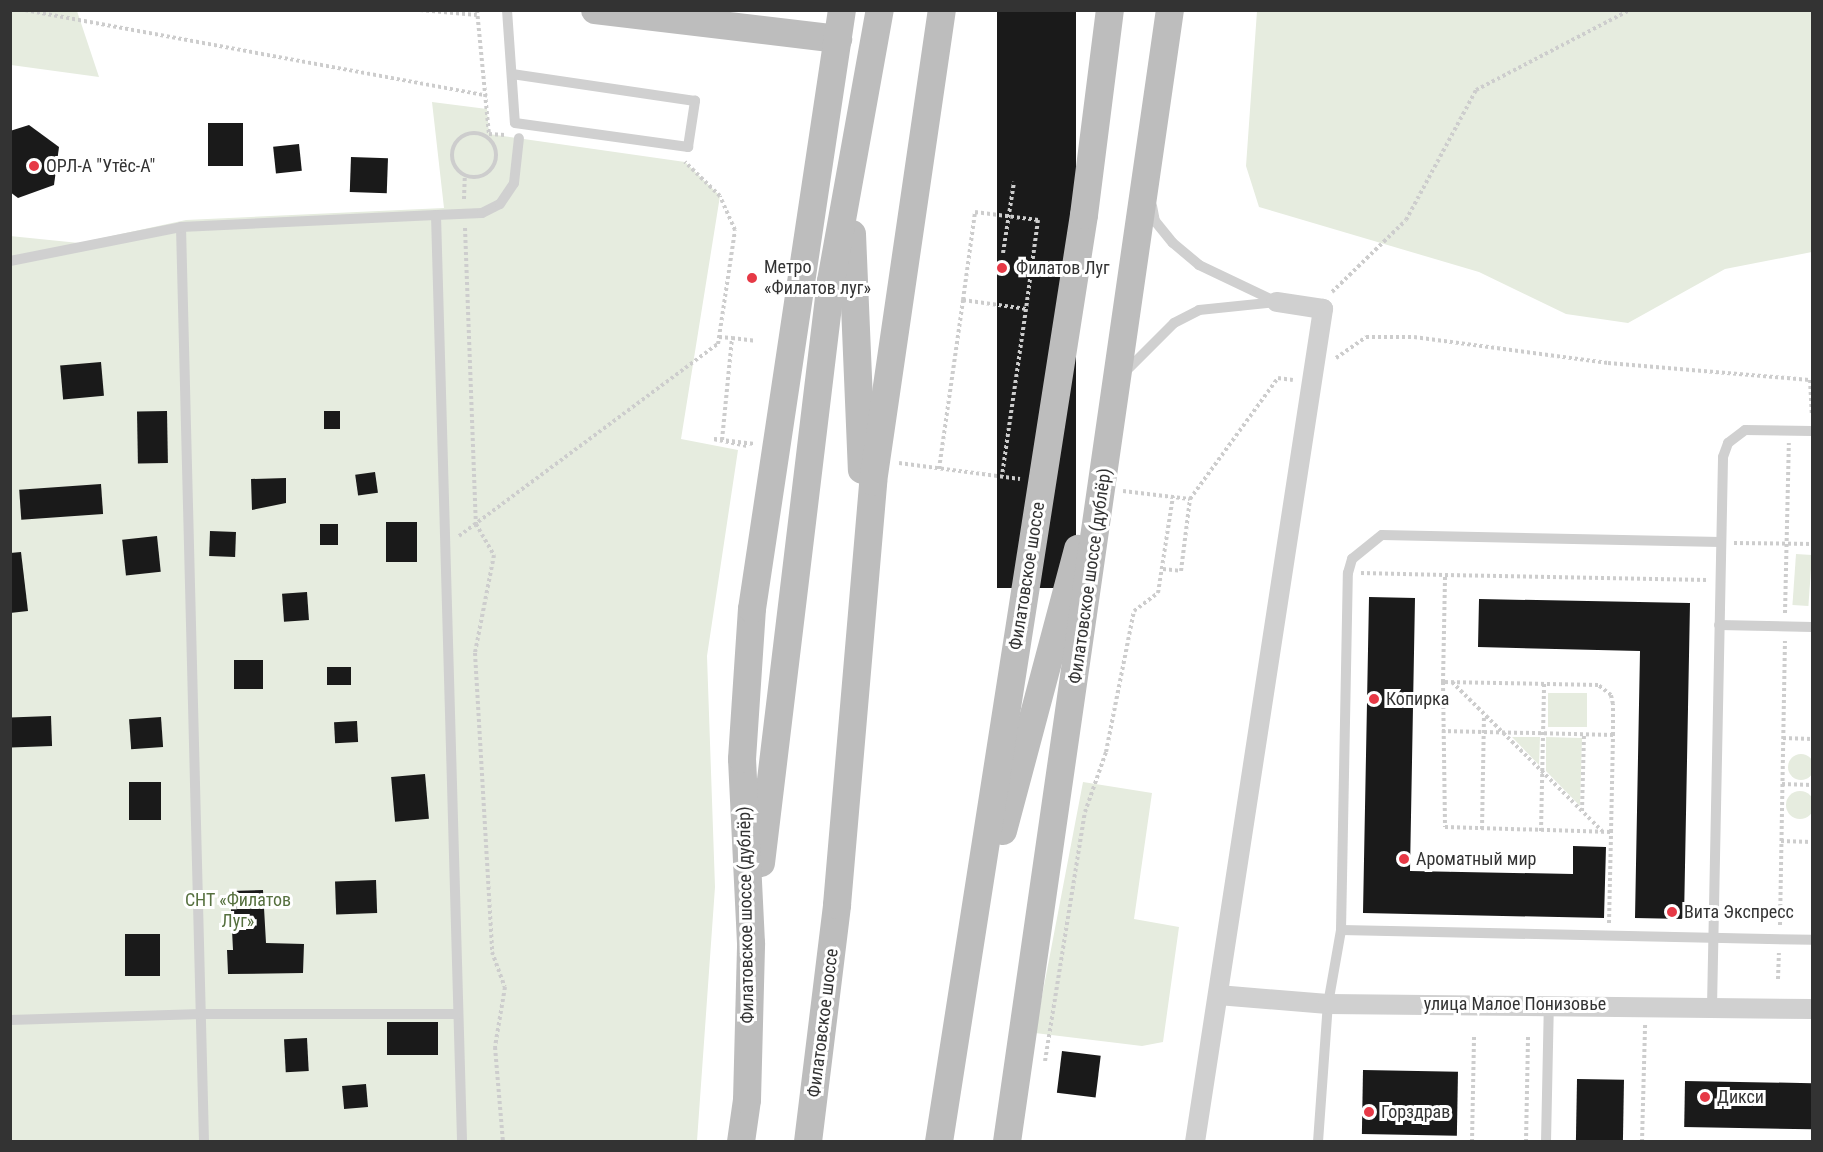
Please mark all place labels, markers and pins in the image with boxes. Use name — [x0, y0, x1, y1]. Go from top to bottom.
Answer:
place label: ОРЛ-А "Утёс-А" — [46, 155, 155, 177]
marker: ОРЛ-А "Утёс-А" — [27, 159, 41, 173]
place label: Метро «Филатов луг» — [764, 257, 871, 300]
place label: Филатов Луг — [1016, 257, 1110, 279]
marker: Филатов Луг — [993, 259, 1011, 277]
marker: Метро «Филатов луг» — [745, 271, 759, 285]
place label: Копирка — [1386, 688, 1449, 710]
marker: Копирка — [1367, 692, 1381, 706]
place label: Ароматный мир — [1416, 848, 1536, 870]
marker: Ароматный мир — [1397, 852, 1411, 866]
place label: Вита Экспресс — [1684, 901, 1794, 923]
marker: Вита Экспресс — [1665, 905, 1679, 919]
place label: Дикси — [1717, 1086, 1764, 1108]
marker: Дикси — [1698, 1090, 1712, 1104]
place label: Горздрав — [1381, 1101, 1450, 1123]
marker: Горздрав — [1362, 1105, 1376, 1119]

